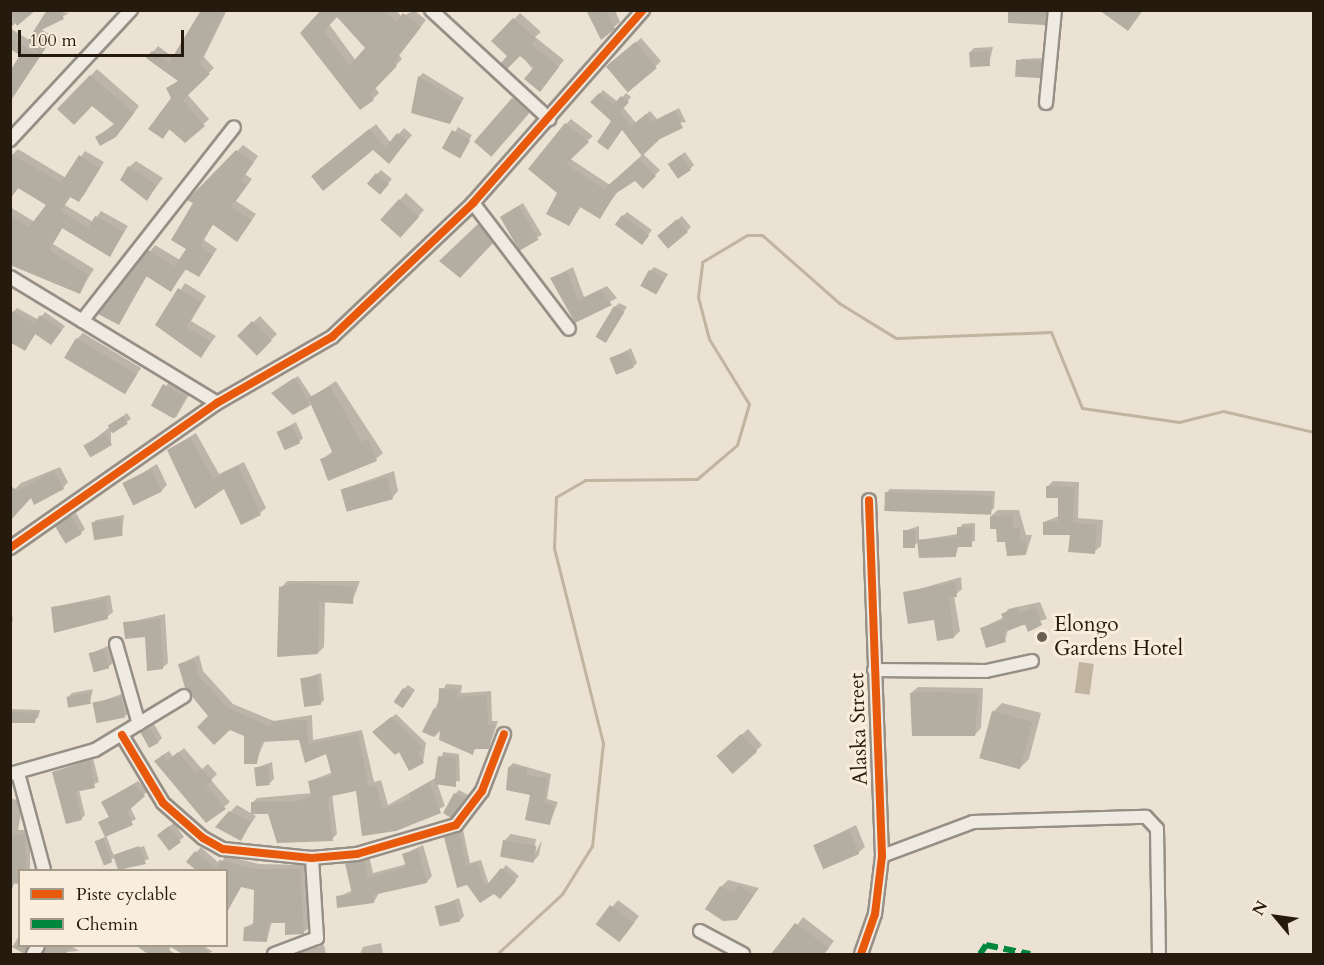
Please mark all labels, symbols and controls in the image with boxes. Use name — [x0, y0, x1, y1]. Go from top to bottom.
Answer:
scale bar — [21, 18, 188, 56]
text: 100 m — [29, 28, 77, 53]
place label: Elongo Gardens Hotel — [1054, 612, 1183, 662]
marker: Elongo Gardens Hotel — [1035, 630, 1049, 644]
street label: Alaska Street — [844, 672, 874, 786]
legend — [18, 869, 228, 947]
text: Piste cyclable — [76, 882, 177, 907]
north arrow — [1246, 887, 1306, 947]
text: N — [1247, 897, 1273, 920]
text: Chemin — [76, 912, 138, 937]

